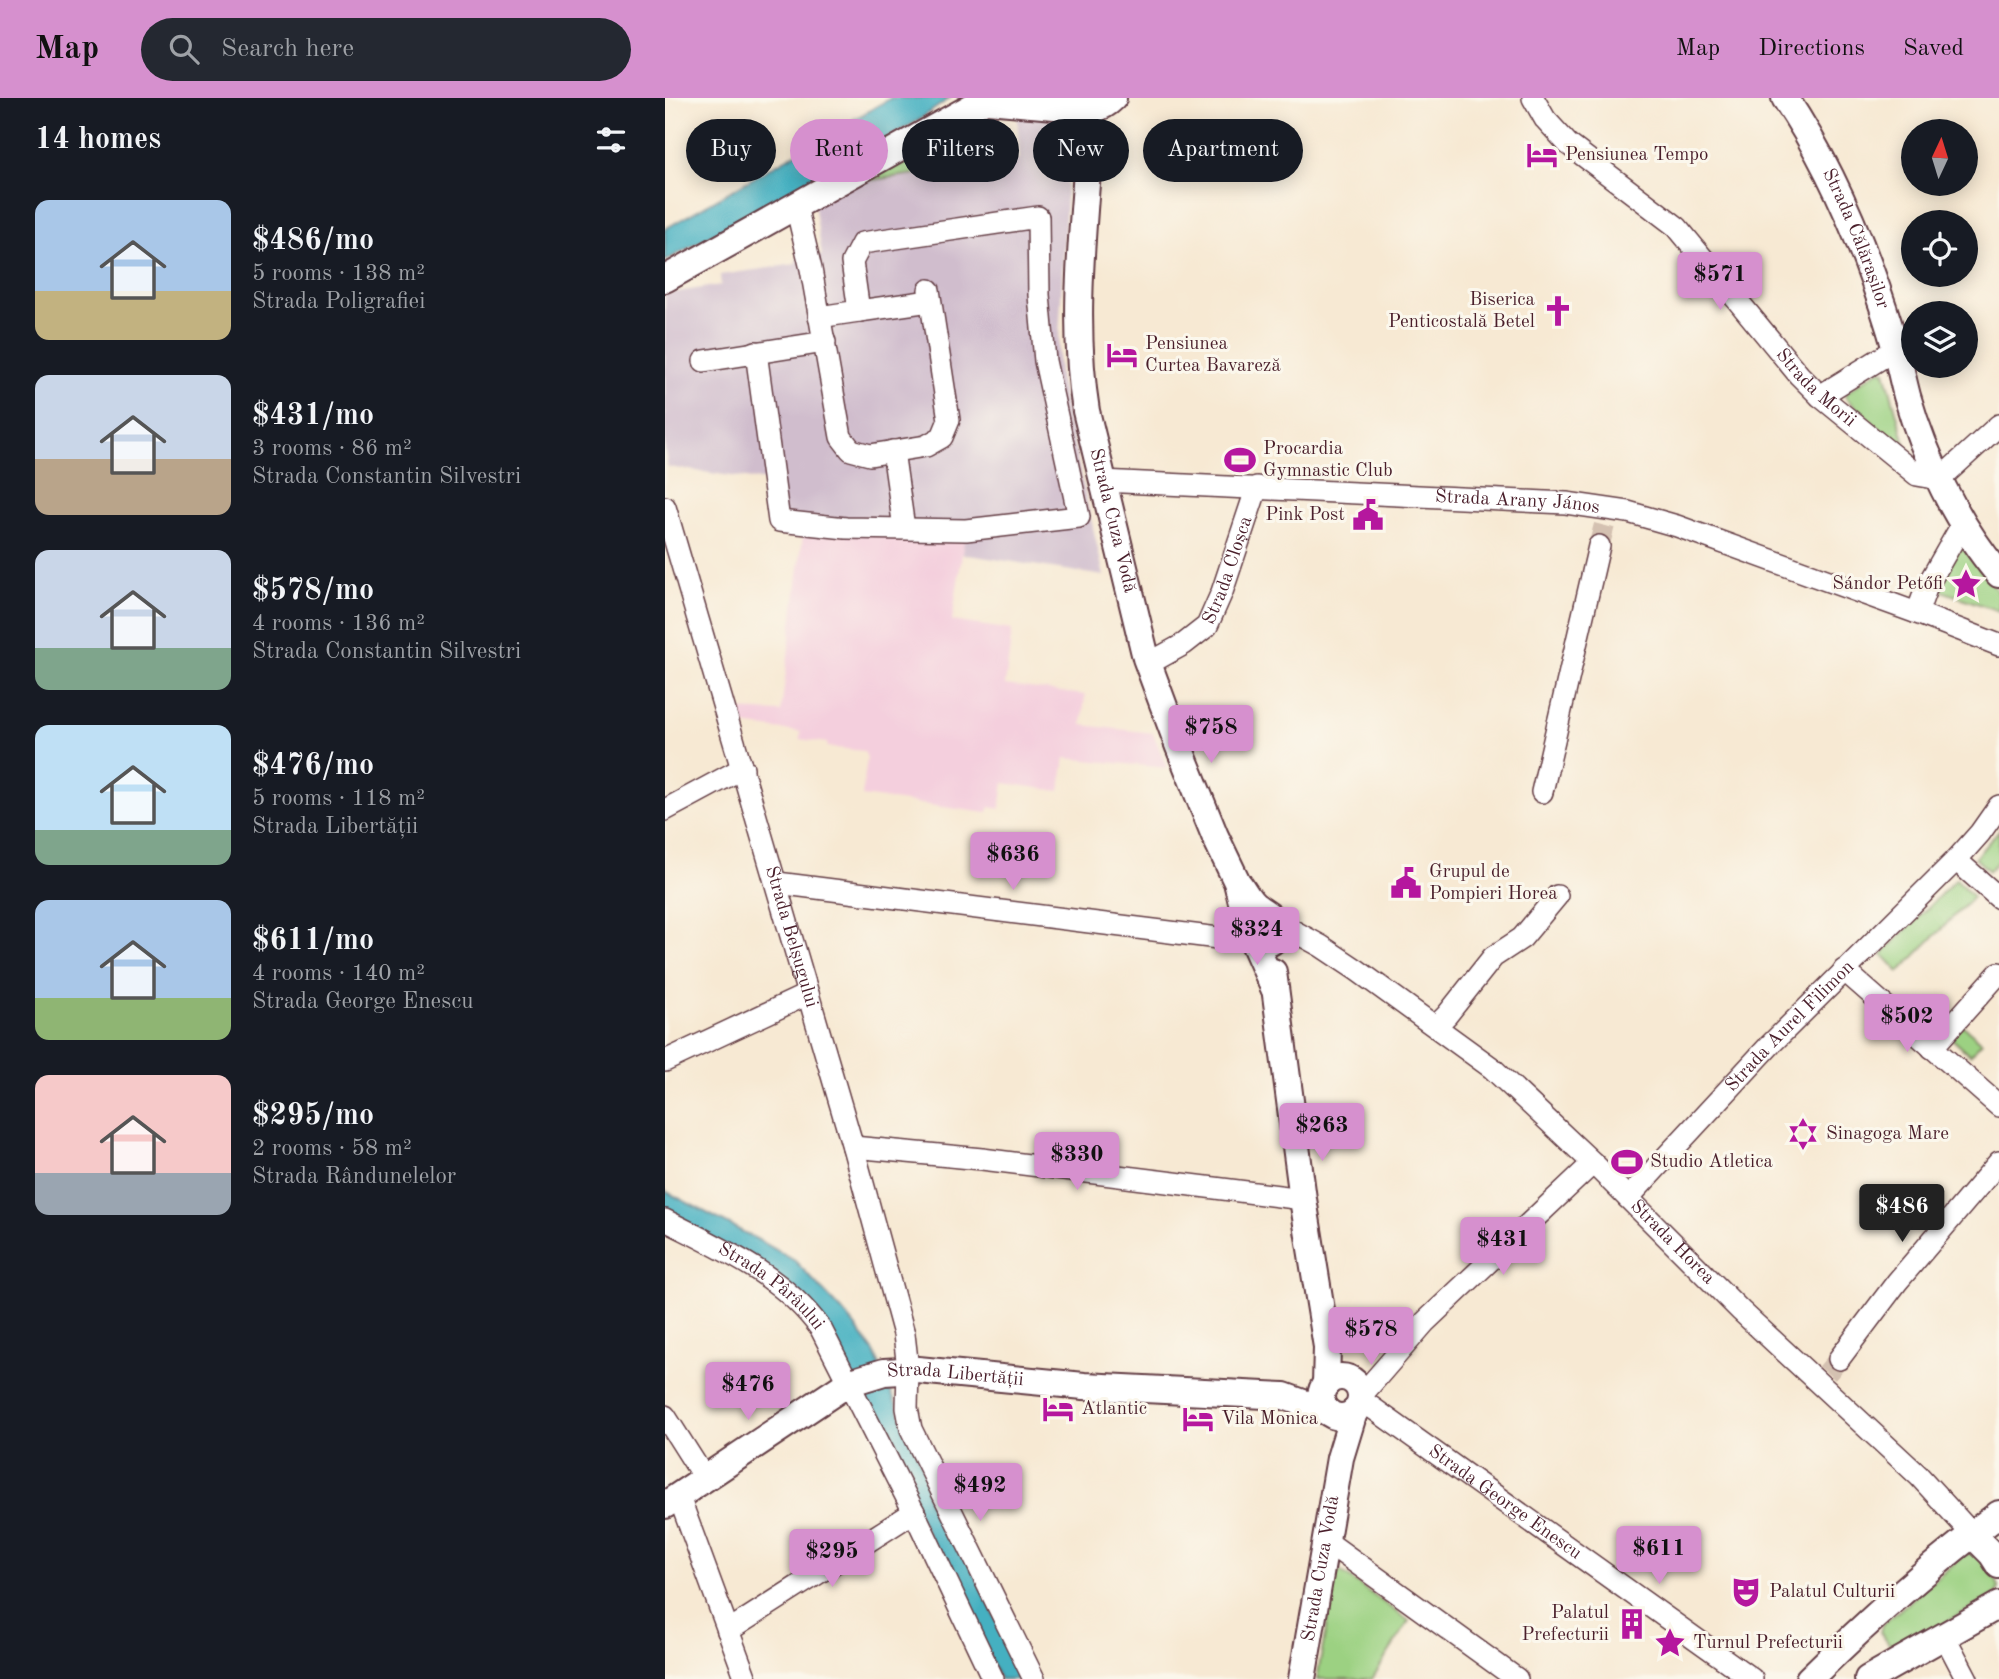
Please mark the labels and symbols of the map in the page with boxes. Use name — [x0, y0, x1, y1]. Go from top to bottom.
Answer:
north arrow — [1901, 119, 1977, 196]
hotel icon: Pensiunea Tempo — [1525, 138, 1559, 172]
place label: Pensiunea Tempo — [1565, 146, 1709, 165]
street label: Strada Călărașilor — [1818, 165, 1893, 312]
pin: $571 — [1679, 252, 1761, 312]
place label: Biserica Penticostală Betel — [1388, 291, 1536, 332]
church icon: Biserica Penticostală Betel — [1541, 294, 1575, 328]
place label: Pensiunea Curtea Bavareză — [1145, 335, 1281, 376]
hotel icon: Pensiunea Curtea Bavareză — [1105, 338, 1139, 372]
street label: Strada Morii — [1772, 345, 1859, 431]
place label: Procardia Gymnastic Club — [1263, 440, 1393, 481]
sports icon: Procardia Gymnastic Club — [1223, 443, 1257, 477]
street label: Strada Cuza Vodă — [1086, 446, 1139, 595]
street label: Strada Arany János — [1435, 487, 1601, 517]
public building icon: Pink Post — [1351, 498, 1385, 532]
place label: Pink Post — [1265, 506, 1345, 525]
street label: Strada Cloșca — [1199, 513, 1256, 627]
place icon: Sándor Petőfi — [1949, 567, 1983, 601]
place label: Sándor Petőfi — [1832, 575, 1943, 594]
pin: $758 — [1170, 706, 1252, 765]
pin: $636 — [972, 832, 1054, 892]
place label: Grupul de Pompieri Horea — [1429, 863, 1558, 904]
street label: Strada Belșugului — [761, 864, 821, 1010]
public building icon: Grupul de Pompieri Horea — [1389, 866, 1423, 900]
pin: $324 — [1216, 908, 1298, 967]
street label: Strada Aurel Filimon — [1722, 957, 1858, 1096]
pin: $502 — [1866, 995, 1948, 1054]
pin: $263 — [1281, 1104, 1363, 1163]
synagogue icon: Sinagoga Mare — [1786, 1117, 1820, 1151]
place label: Sinagoga Mare — [1826, 1125, 1949, 1144]
pin: $330 — [1036, 1132, 1118, 1192]
sports icon: Studio Atletica — [1610, 1145, 1644, 1179]
place label: Studio Atletica — [1650, 1153, 1773, 1172]
pin: $486 — [1861, 1184, 1943, 1244]
street label: Strada Horea — [1626, 1196, 1719, 1289]
pin: $431 — [1462, 1218, 1544, 1277]
street label: Strada Pârâului — [715, 1239, 828, 1334]
pin: $578 — [1330, 1308, 1412, 1367]
street label: Strada Libertății — [886, 1360, 1024, 1390]
pin: $476 — [707, 1362, 789, 1422]
hotel icon: Atlantic — [1041, 1392, 1075, 1426]
place label: Atlantic — [1081, 1400, 1147, 1419]
hotel icon: Vila Monica — [1181, 1402, 1215, 1436]
place label: Vila Monica — [1221, 1410, 1319, 1429]
street label: Strada George Enescu — [1425, 1442, 1585, 1563]
pin: $492 — [939, 1464, 1021, 1523]
street label: Strada Cuza Vodă — [1299, 1494, 1343, 1643]
pin: $611 — [1618, 1526, 1700, 1586]
pin: $295 — [791, 1530, 873, 1589]
theatre icon: Palatul Culturii — [1729, 1575, 1763, 1609]
place label: Palatul Culturii — [1769, 1583, 1895, 1602]
place label: Palatul Prefecturii — [1521, 1604, 1609, 1645]
building icon: Palatul Prefecturii — [1615, 1607, 1649, 1641]
place icon: Turnul Prefecturii — [1653, 1626, 1687, 1660]
place label: Turnul Prefecturii — [1693, 1634, 1843, 1653]

